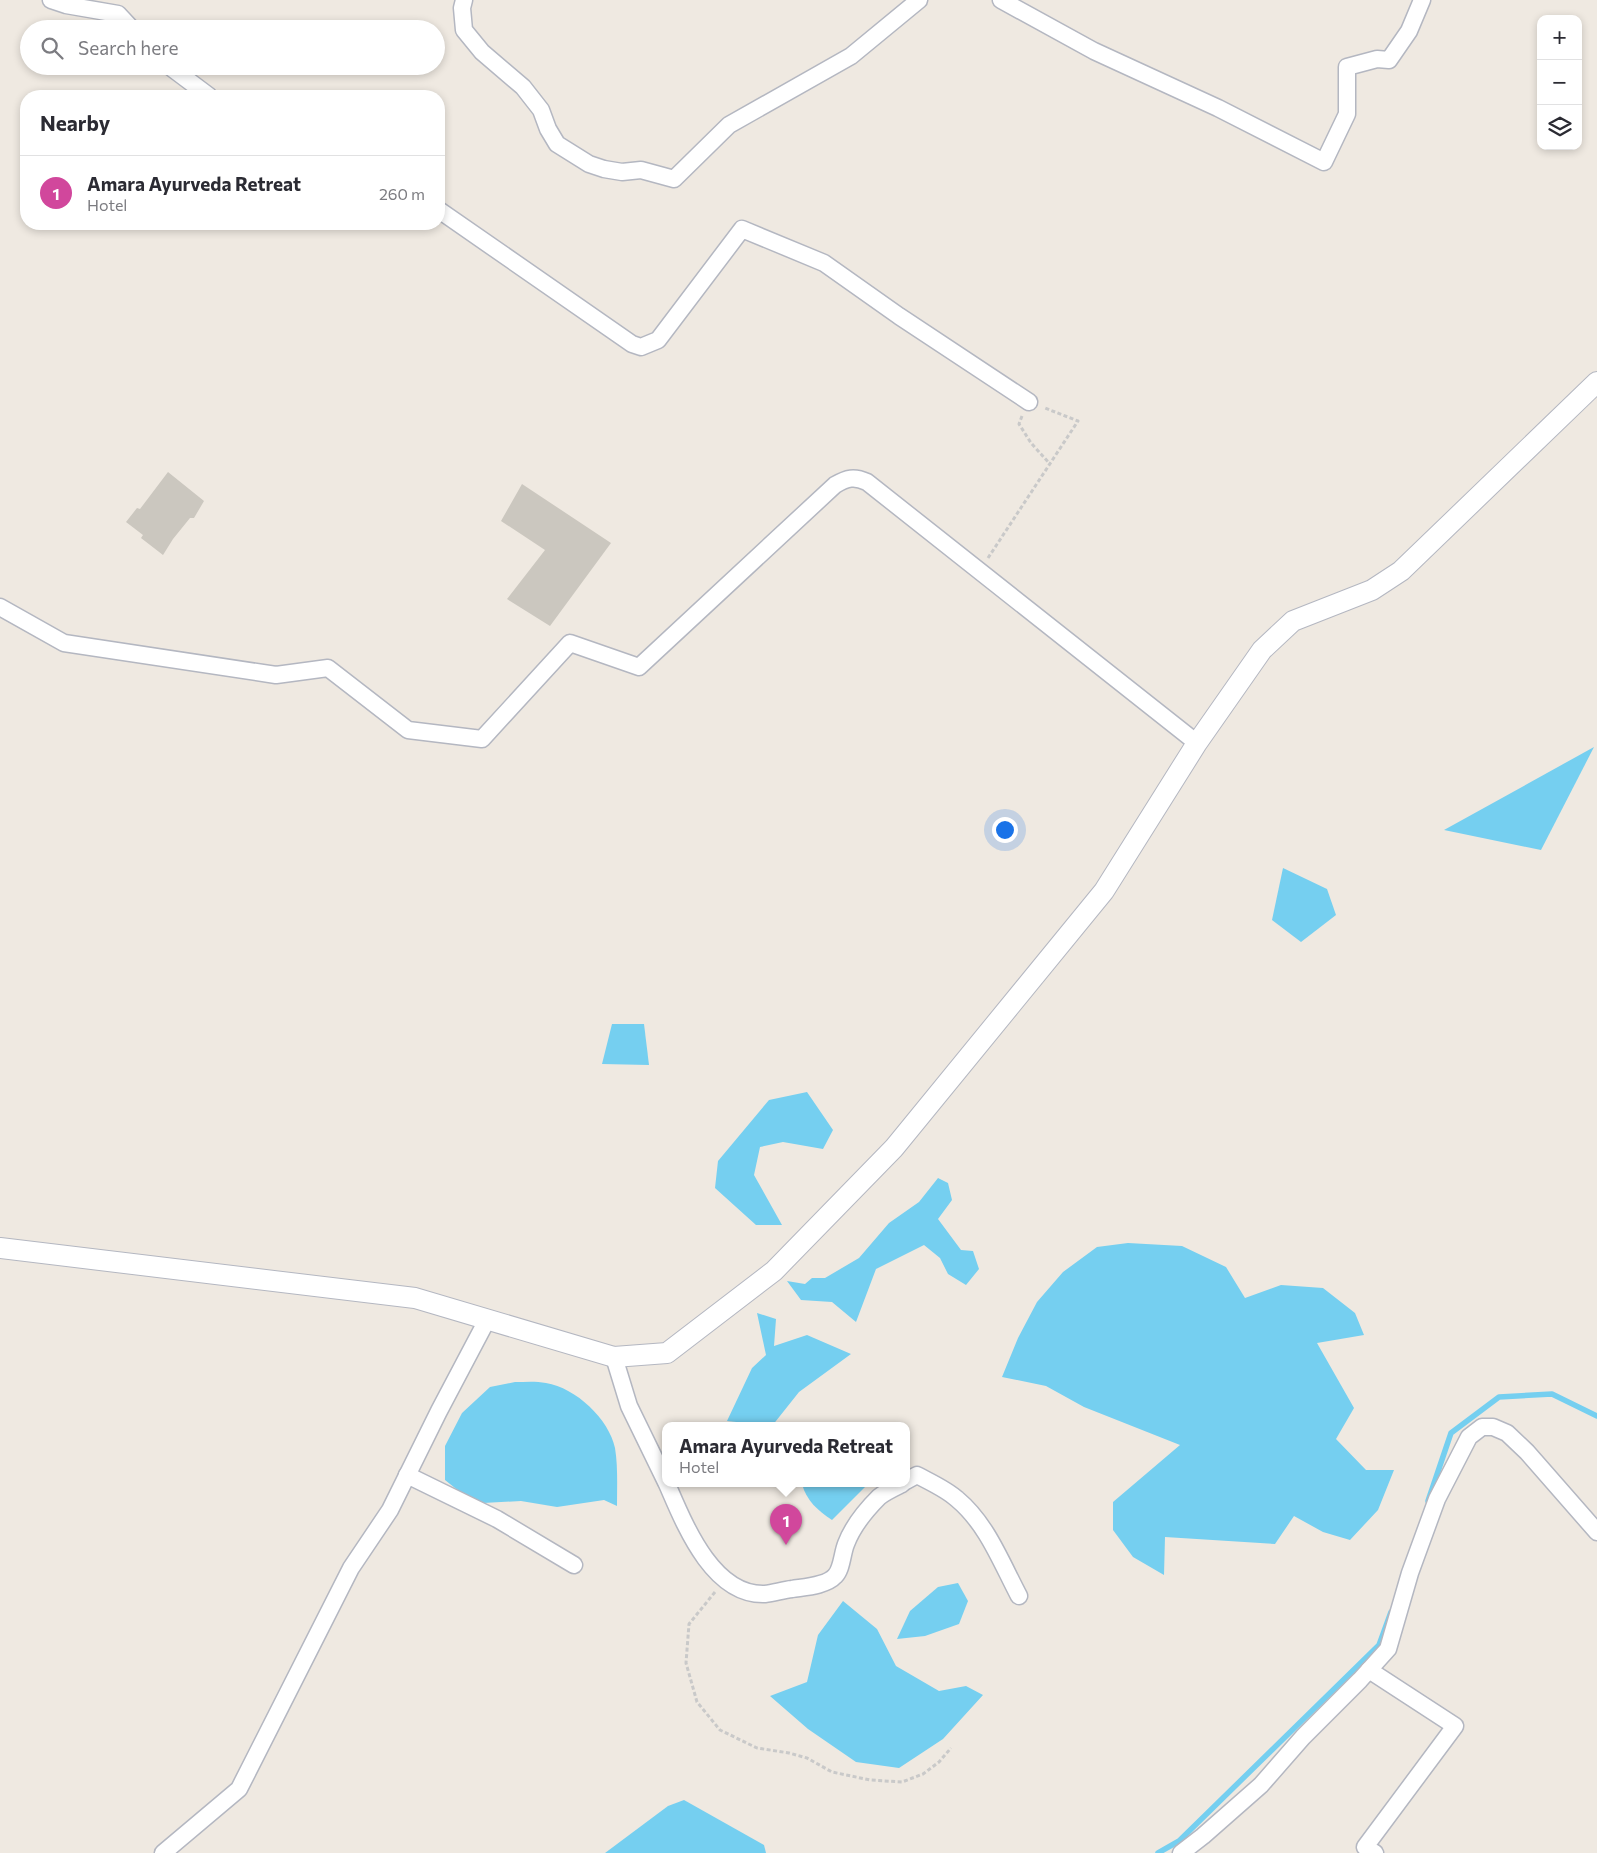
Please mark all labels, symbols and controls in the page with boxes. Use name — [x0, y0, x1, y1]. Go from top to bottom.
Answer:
map controls — [1537, 15, 1582, 150]
button: + — [1537, 15, 1582, 60]
search box — [20, 20, 445, 75]
icon: search — [38, 34, 66, 62]
text: Search here — [78, 36, 178, 59]
button: − — [1537, 60, 1582, 105]
button: layers — [1537, 105, 1582, 150]
text: Nearby — [40, 110, 110, 135]
text: Amara Ayurveda Retreat — [87, 172, 301, 195]
text: 1 — [52, 184, 60, 203]
text: 260 m — [379, 184, 425, 203]
text: Hotel — [87, 195, 127, 214]
your location — [992, 817, 1018, 843]
popup — [662, 1422, 910, 1487]
text: Amara Ayurveda Retreat — [679, 1434, 893, 1457]
text: Hotel — [679, 1457, 719, 1476]
pin: 1 — [770, 1504, 802, 1545]

